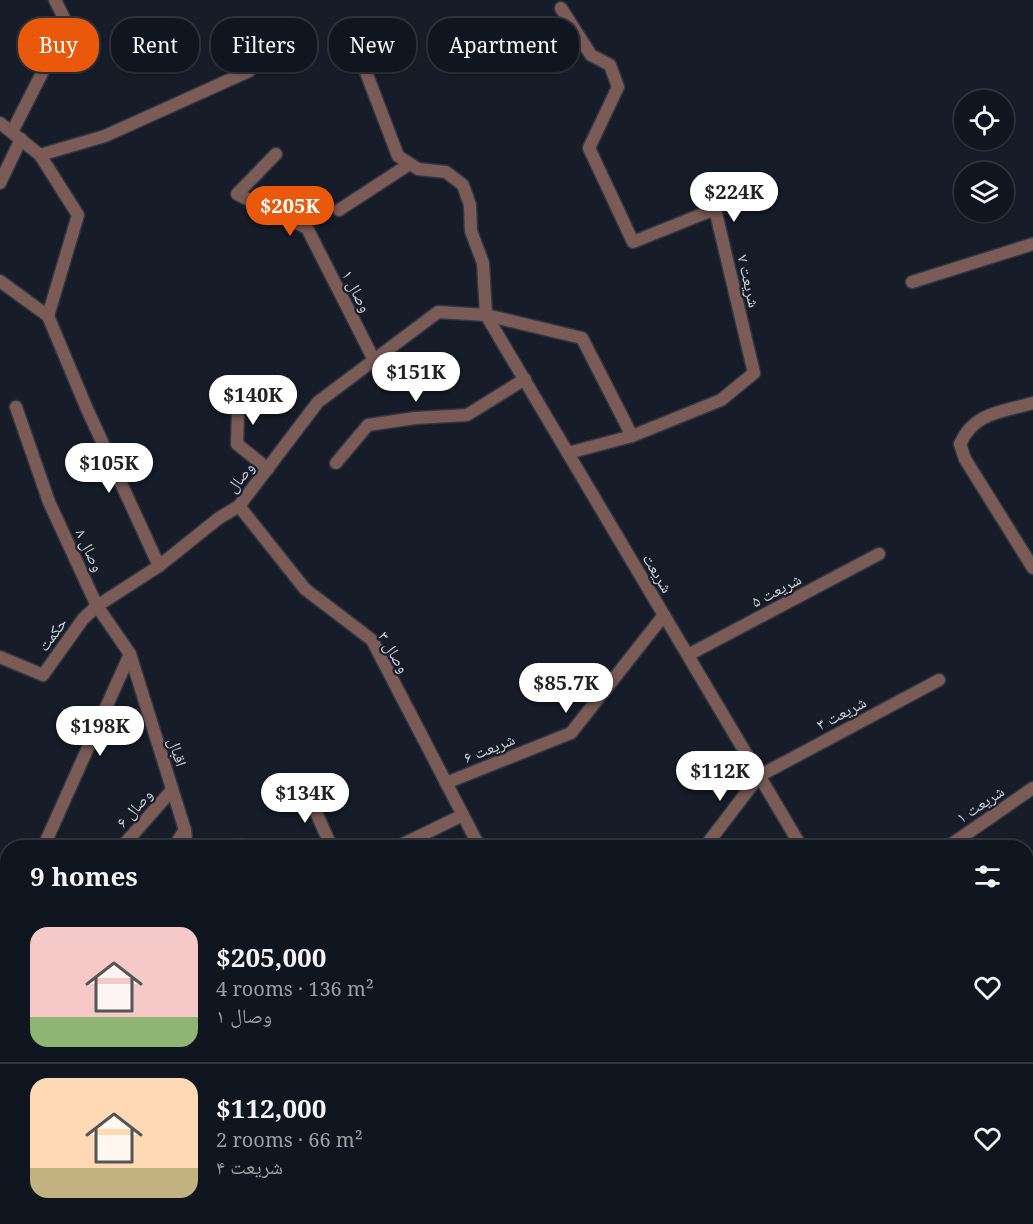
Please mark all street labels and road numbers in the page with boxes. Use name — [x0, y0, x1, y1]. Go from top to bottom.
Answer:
street label: شریعت ۷ — [732, 252, 766, 310]
street label: وصال ۱ — [337, 266, 377, 316]
street label: وصال — [221, 457, 259, 497]
street label: وصال ۸ — [71, 525, 109, 575]
street label: شریعت — [638, 549, 678, 597]
street label: شریعت ۵ — [747, 568, 805, 612]
street label: حکمت — [32, 612, 72, 656]
street label: وصال ۳ — [373, 627, 415, 677]
street label: شریعت ۳ — [812, 691, 870, 735]
street label: شریعت ۶ — [460, 728, 518, 768]
street label: اقبال — [163, 735, 193, 769]
street label: شریعت ۱ — [952, 780, 1008, 828]
street label: وصال ۶ — [111, 784, 157, 832]

